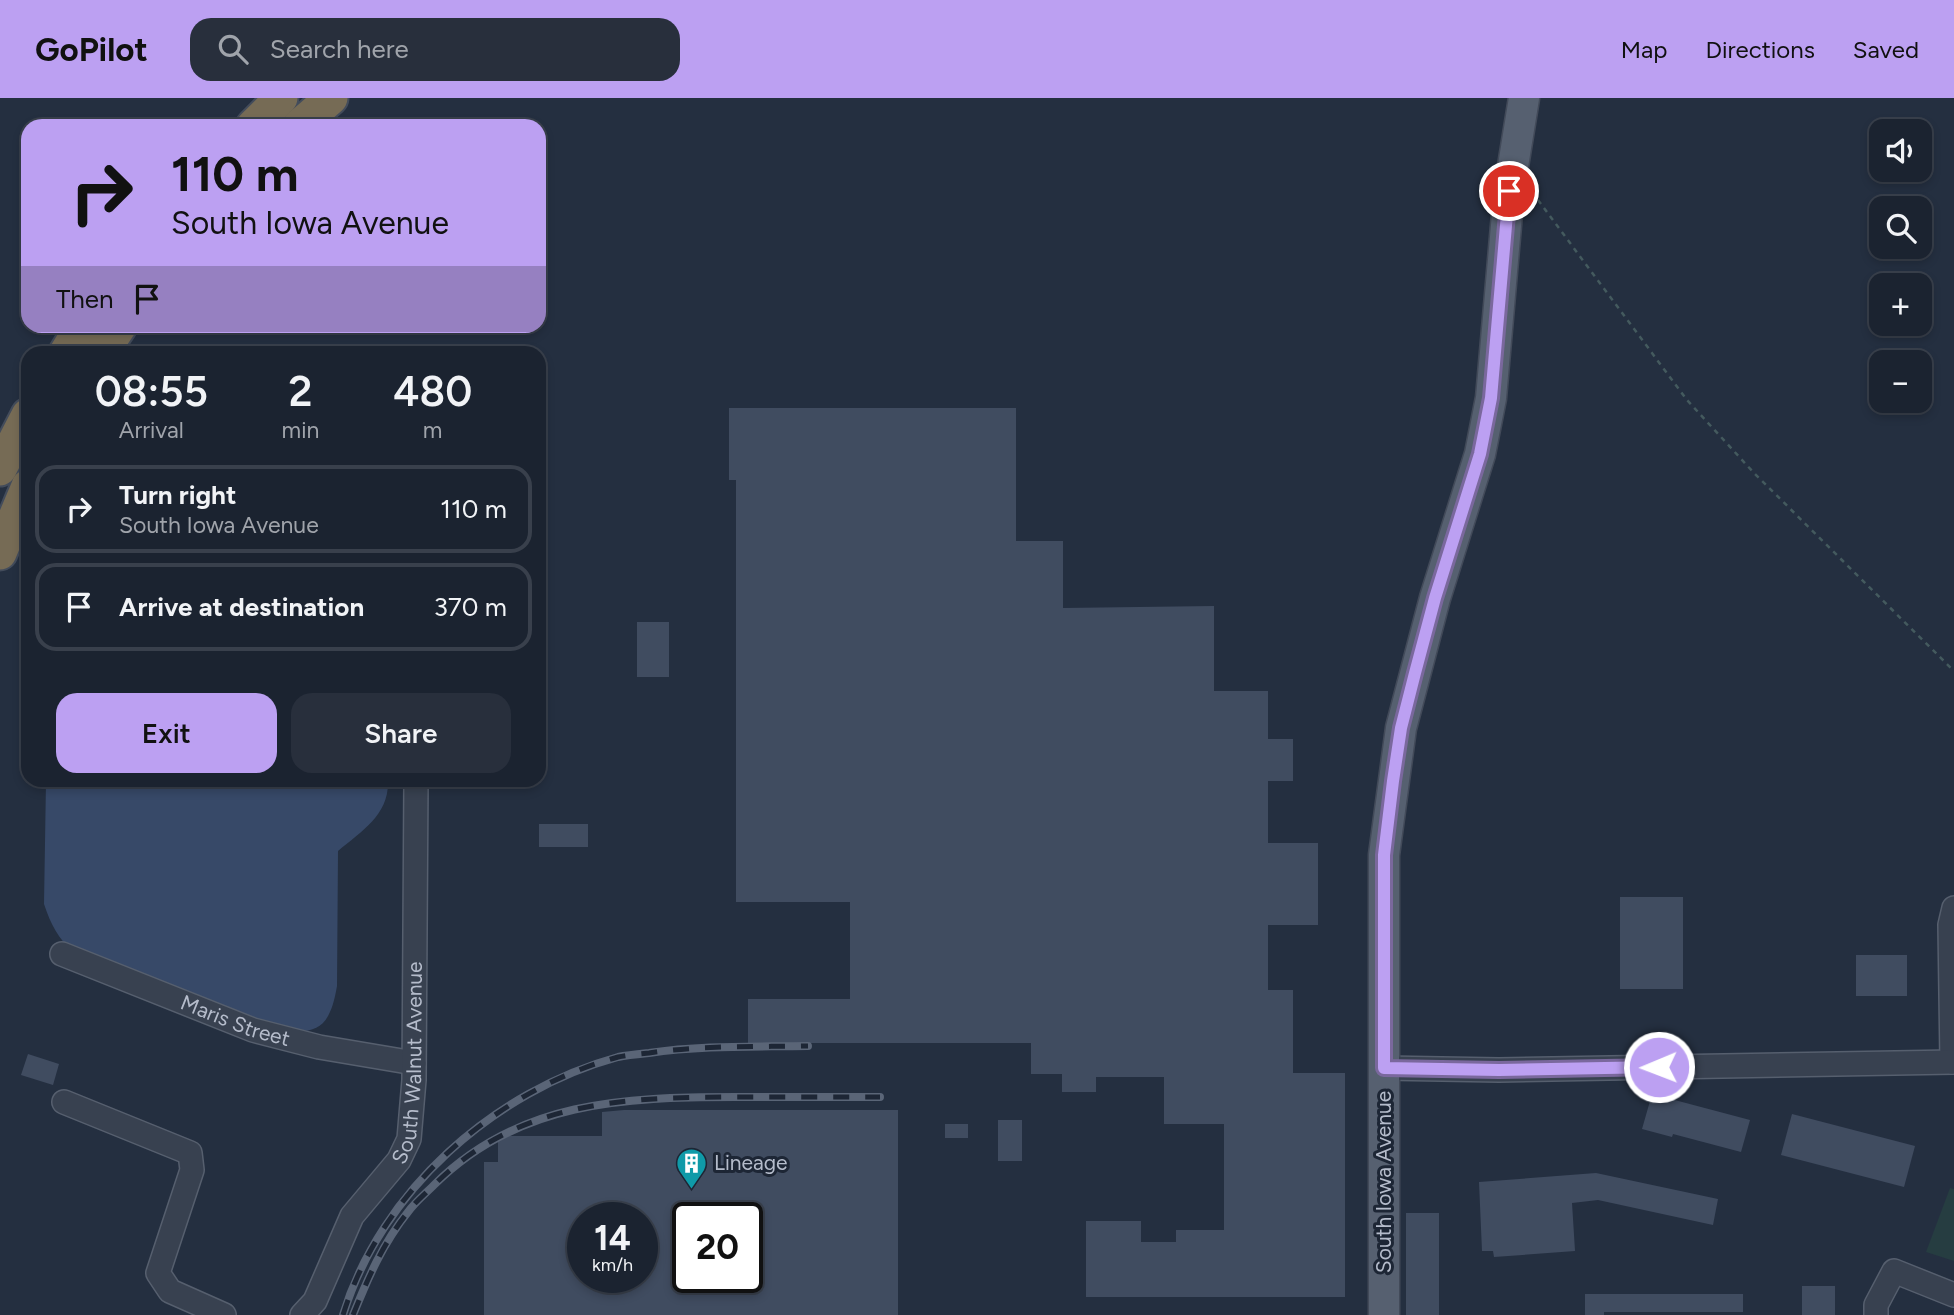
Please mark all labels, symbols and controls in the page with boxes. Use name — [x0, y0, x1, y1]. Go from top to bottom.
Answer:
search box — [190, 18, 680, 81]
text: GoPilot — [35, 30, 148, 69]
icon: search — [214, 30, 252, 68]
text: Search here — [270, 33, 409, 65]
text: Map — [1621, 35, 1667, 64]
text: Directions — [1705, 35, 1815, 64]
text: Saved — [1853, 35, 1919, 64]
map controls — [1869, 119, 1932, 413]
button: sound — [1869, 119, 1932, 182]
text: 110 m — [171, 144, 299, 203]
icon: right — [56, 147, 147, 238]
pin — [1479, 161, 1539, 221]
icon: arrive — [1490, 172, 1528, 210]
button: search — [1869, 196, 1932, 259]
text: South Iowa Avenue — [171, 204, 449, 242]
button: + — [1869, 273, 1932, 336]
icon: arrive — [128, 280, 166, 318]
text: Then — [56, 283, 114, 315]
button: − — [1869, 350, 1932, 413]
text: 08:55 — [95, 366, 208, 417]
text: 2 — [288, 366, 312, 417]
text: 480 — [393, 366, 472, 417]
text: Arrival — [119, 416, 184, 444]
text: min — [282, 416, 319, 444]
text: m — [423, 416, 442, 444]
text: Turn right — [119, 479, 236, 511]
icon: right — [60, 490, 98, 528]
text: 110 m — [440, 493, 507, 525]
text: South Iowa Avenue — [119, 511, 319, 539]
icon: arrive — [60, 588, 98, 626]
text: Arrive at destination — [119, 591, 364, 623]
text: 370 m — [434, 591, 507, 623]
button: Exit — [56, 693, 277, 773]
button: Share — [291, 693, 511, 773]
street label: South Walnut Avenue — [386, 961, 427, 1168]
street label: Maris Street — [177, 990, 293, 1051]
position arrow — [1622, 1030, 1696, 1104]
street label: South Iowa Avenue — [1371, 1091, 1396, 1273]
building icon: Lineage — [674, 1146, 708, 1190]
place label: Lineage — [714, 1150, 787, 1175]
speed limit sign: 20 — [672, 1202, 763, 1293]
text: 14 — [594, 1217, 631, 1259]
text: km/h — [592, 1254, 633, 1276]

